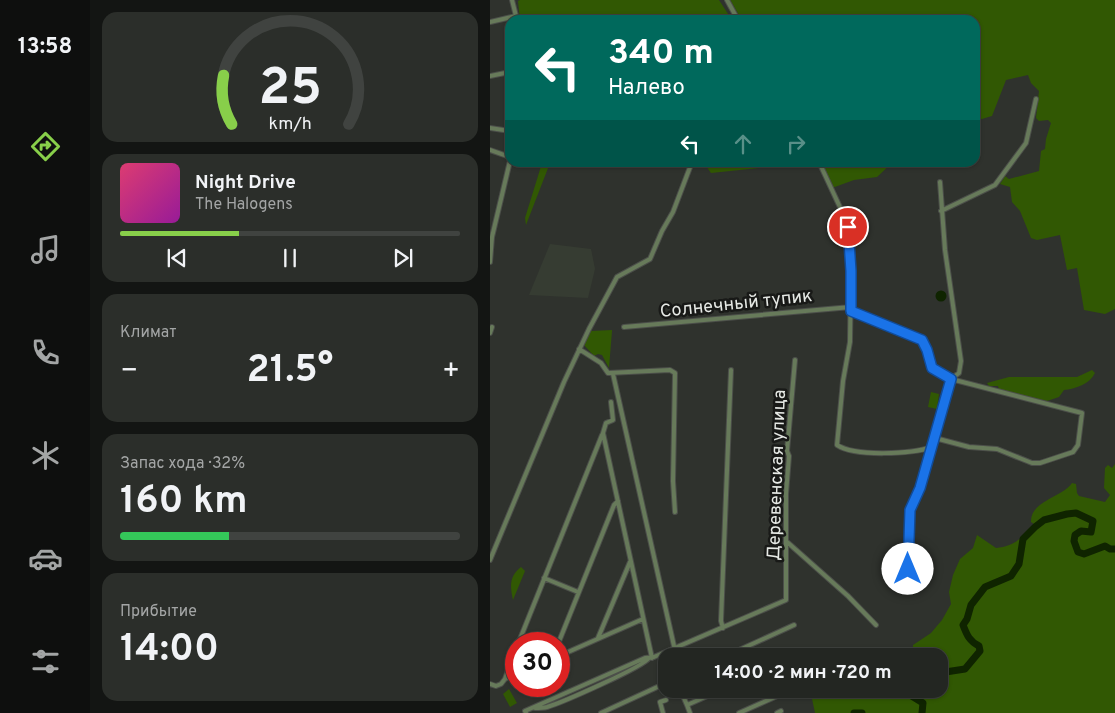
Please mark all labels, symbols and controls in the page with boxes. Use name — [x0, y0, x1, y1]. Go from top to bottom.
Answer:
text: 340 m — [608, 32, 714, 76]
text: 13:58 — [18, 34, 72, 61]
icon: left — [525, 35, 590, 100]
text: 25 — [258, 57, 322, 123]
text: Налево — [608, 75, 685, 102]
text: km/h — [268, 113, 312, 136]
icon: directions — [28, 129, 63, 164]
icon: left — [676, 130, 704, 158]
icon: ahead — [729, 130, 757, 158]
icon: right — [782, 130, 810, 158]
text: Night Drive — [195, 171, 296, 195]
text: The Halogens — [195, 195, 293, 215]
pin — [827, 206, 869, 248]
icon: arrive — [834, 213, 862, 241]
icon: music — [28, 232, 63, 267]
icon: previous — [163, 244, 191, 272]
icon: pause — [276, 244, 304, 272]
icon: next — [389, 244, 417, 272]
street label: Солнечный тупик — [659, 285, 814, 324]
text: Климат — [120, 323, 177, 343]
icon: phone — [28, 335, 63, 370]
text: 21.5° — [247, 347, 333, 396]
text: − — [120, 354, 138, 390]
text: + — [442, 354, 460, 390]
street label: Деревенская улица — [763, 389, 792, 561]
icon: climate — [28, 438, 63, 473]
text: Запас хода · 32% — [120, 454, 245, 474]
text: 160 km — [120, 478, 248, 527]
icon: car — [28, 541, 63, 576]
position arrow — [881, 542, 933, 594]
text: Прибытие — [120, 602, 197, 622]
text: 14:00 — [120, 626, 219, 675]
speed limit sign: 30 — [505, 632, 570, 697]
icon: filters — [28, 644, 63, 679]
text: 14:00 · 2 мин · 720 m — [714, 661, 892, 685]

